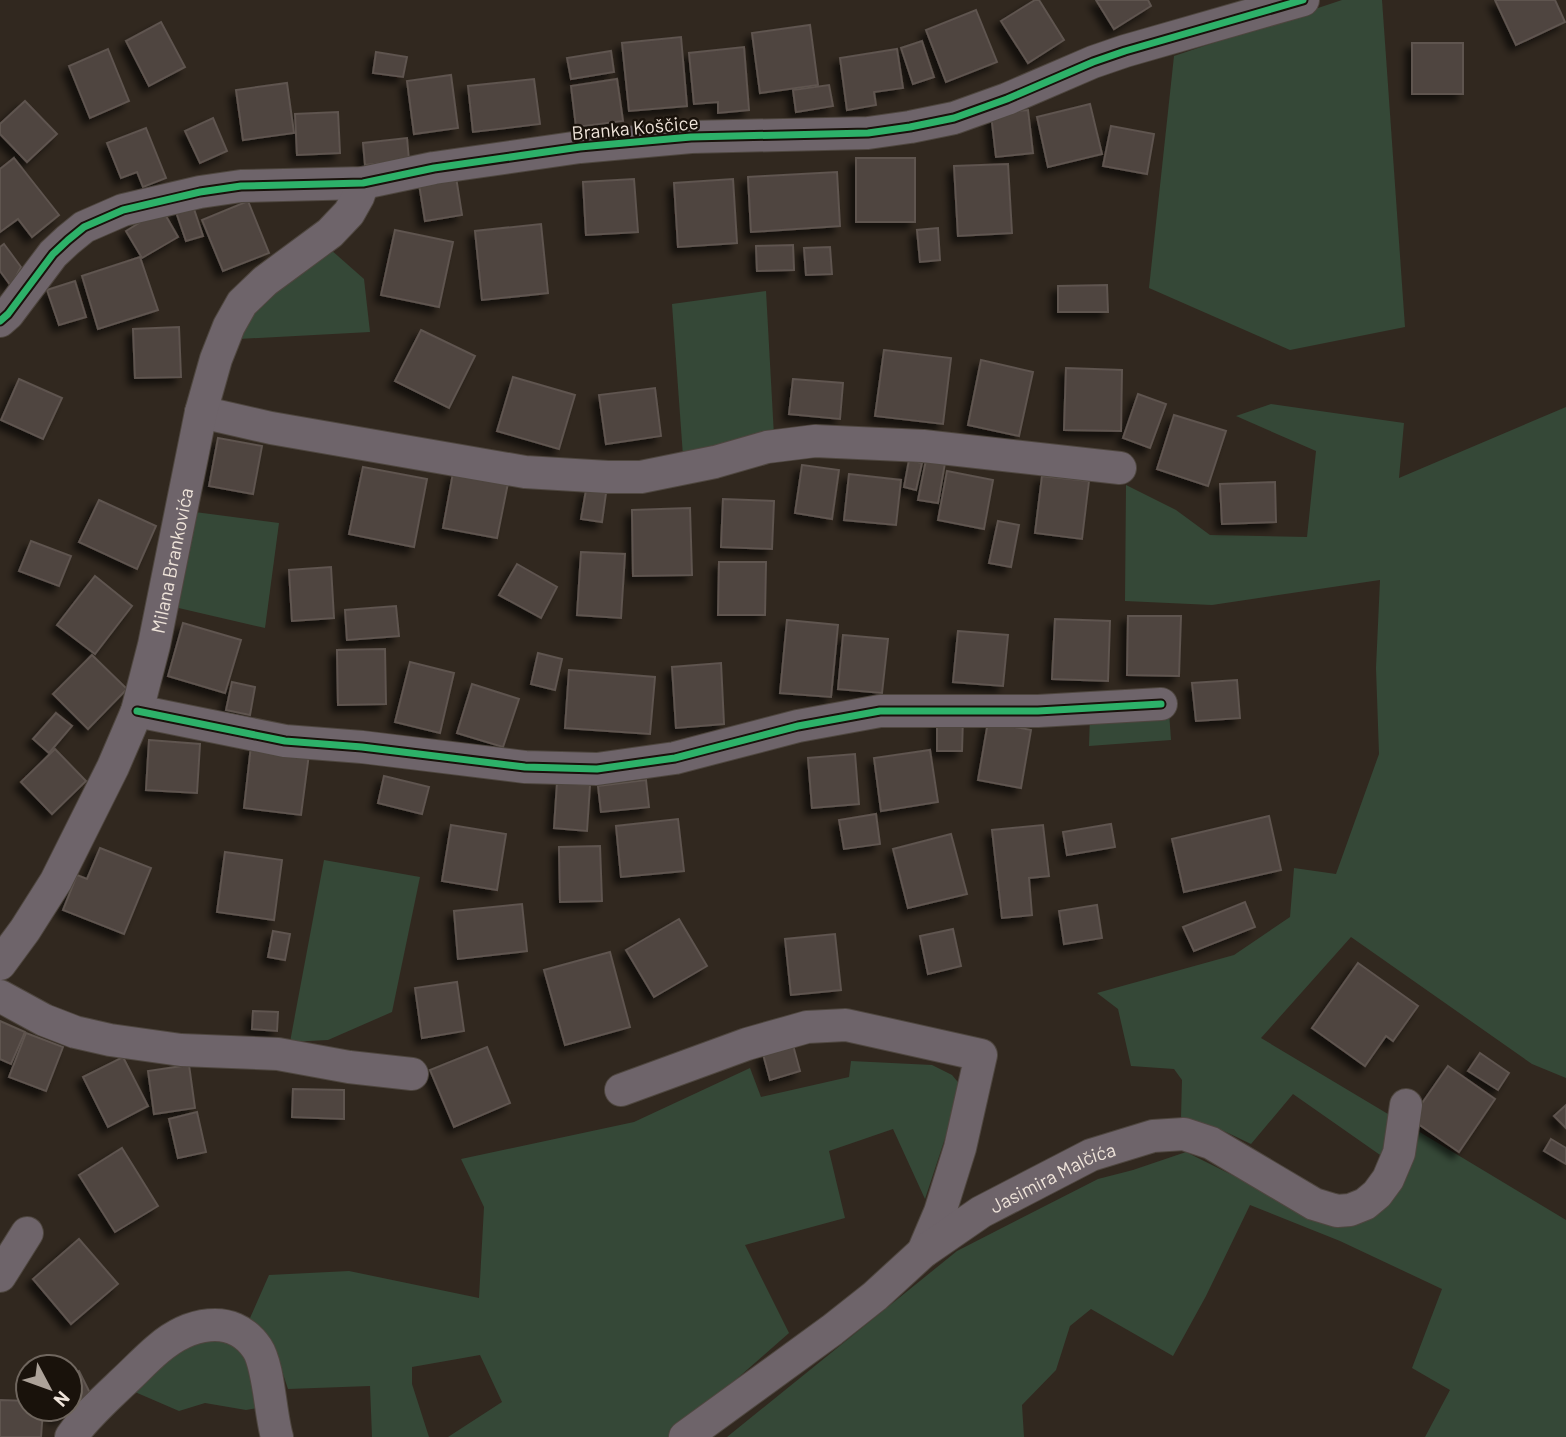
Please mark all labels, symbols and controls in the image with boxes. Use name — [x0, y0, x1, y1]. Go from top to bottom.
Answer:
street label: Branka Koščice — [571, 110, 699, 144]
street label: Milana Brankovića — [145, 486, 197, 635]
street label: Jasimira Malčića — [985, 1137, 1118, 1217]
north arrow — [14, 1353, 84, 1423]
text: N — [49, 1387, 75, 1412]

